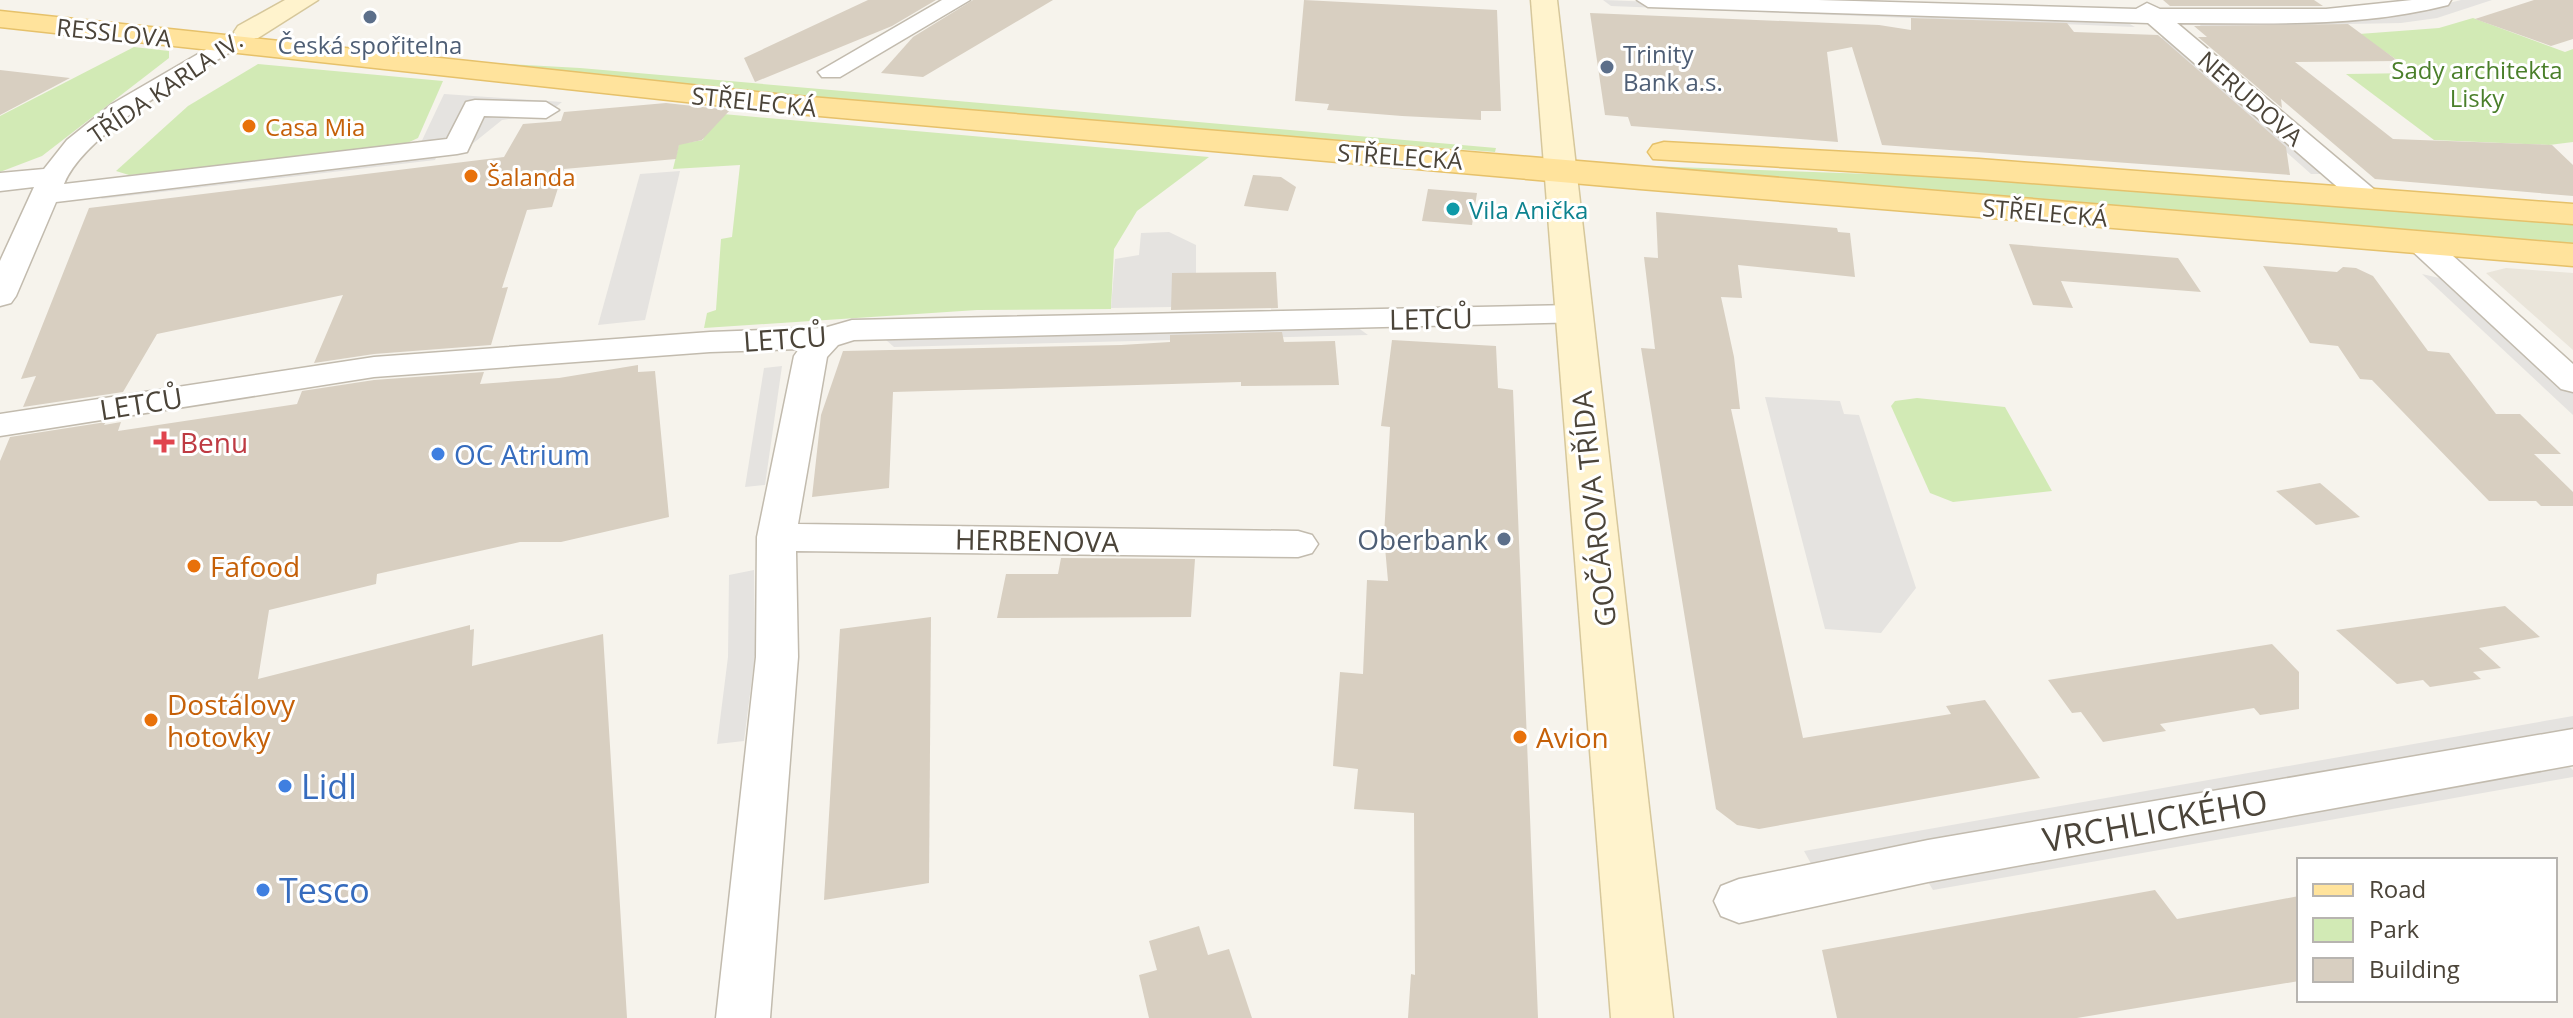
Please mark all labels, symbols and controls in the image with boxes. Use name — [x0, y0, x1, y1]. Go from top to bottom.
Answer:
marker: Česká spořitelna — [361, 8, 379, 26]
street label: RESSLOVA — [55, 10, 174, 55]
street label: TŘÍDA KARLA IV. — [81, 23, 249, 151]
place label: Česká spořitelna — [278, 28, 462, 61]
place label: Trinity Bank a.s. — [1623, 37, 1723, 98]
street label: NERUDOVA — [2191, 43, 2311, 153]
park label: Sady architekta Lisky — [2391, 53, 2563, 114]
marker: Trinity Bank a.s. — [1598, 58, 1616, 76]
street label: STŘELECKÁ — [690, 78, 819, 124]
place label: Casa Mia — [265, 110, 365, 143]
marker: Casa Mia — [240, 117, 258, 135]
street label: STŘELECKÁ — [1336, 135, 1465, 177]
place label: Šalanda — [487, 160, 576, 193]
marker: Šalanda — [462, 167, 480, 185]
street label: STŘELECKÁ — [1981, 190, 2110, 234]
place label: Vila Anička — [1469, 193, 1588, 226]
marker: Vila Anička — [1444, 200, 1462, 218]
street label: LETCŮ — [1389, 298, 1473, 338]
street label: LETCŮ — [742, 316, 828, 360]
street label: LETCŮ — [97, 378, 185, 428]
street label: GOČÁROVA TŘÍDA — [1562, 389, 1624, 629]
place label: Benu — [180, 423, 248, 461]
marker: Benu — [155, 433, 173, 451]
place label: OC Atrium — [454, 435, 590, 473]
marker: OC Atrium — [429, 445, 447, 463]
street label: HERBENOVA — [954, 520, 1120, 560]
place label: Oberbank — [1357, 520, 1488, 558]
marker: Oberbank — [1495, 530, 1513, 548]
place label: Fafood — [210, 547, 300, 585]
marker: Fafood — [185, 557, 203, 575]
place label: Dostálovy hotovky — [167, 685, 296, 755]
marker: Dostálovy hotovky — [142, 711, 160, 729]
place label: Avion — [1536, 718, 1609, 756]
marker: Avion — [1511, 728, 1529, 746]
place label: Lidl — [301, 763, 357, 809]
marker: Lidl — [276, 777, 294, 795]
street label: VRCHLICKÉHO — [2039, 778, 2271, 862]
legend — [2297, 858, 2557, 1002]
place label: Tesco — [279, 867, 370, 913]
text: Road — [2369, 872, 2426, 905]
marker: Tesco — [254, 881, 272, 899]
text: Park — [2369, 912, 2420, 945]
text: Building — [2369, 952, 2460, 985]

